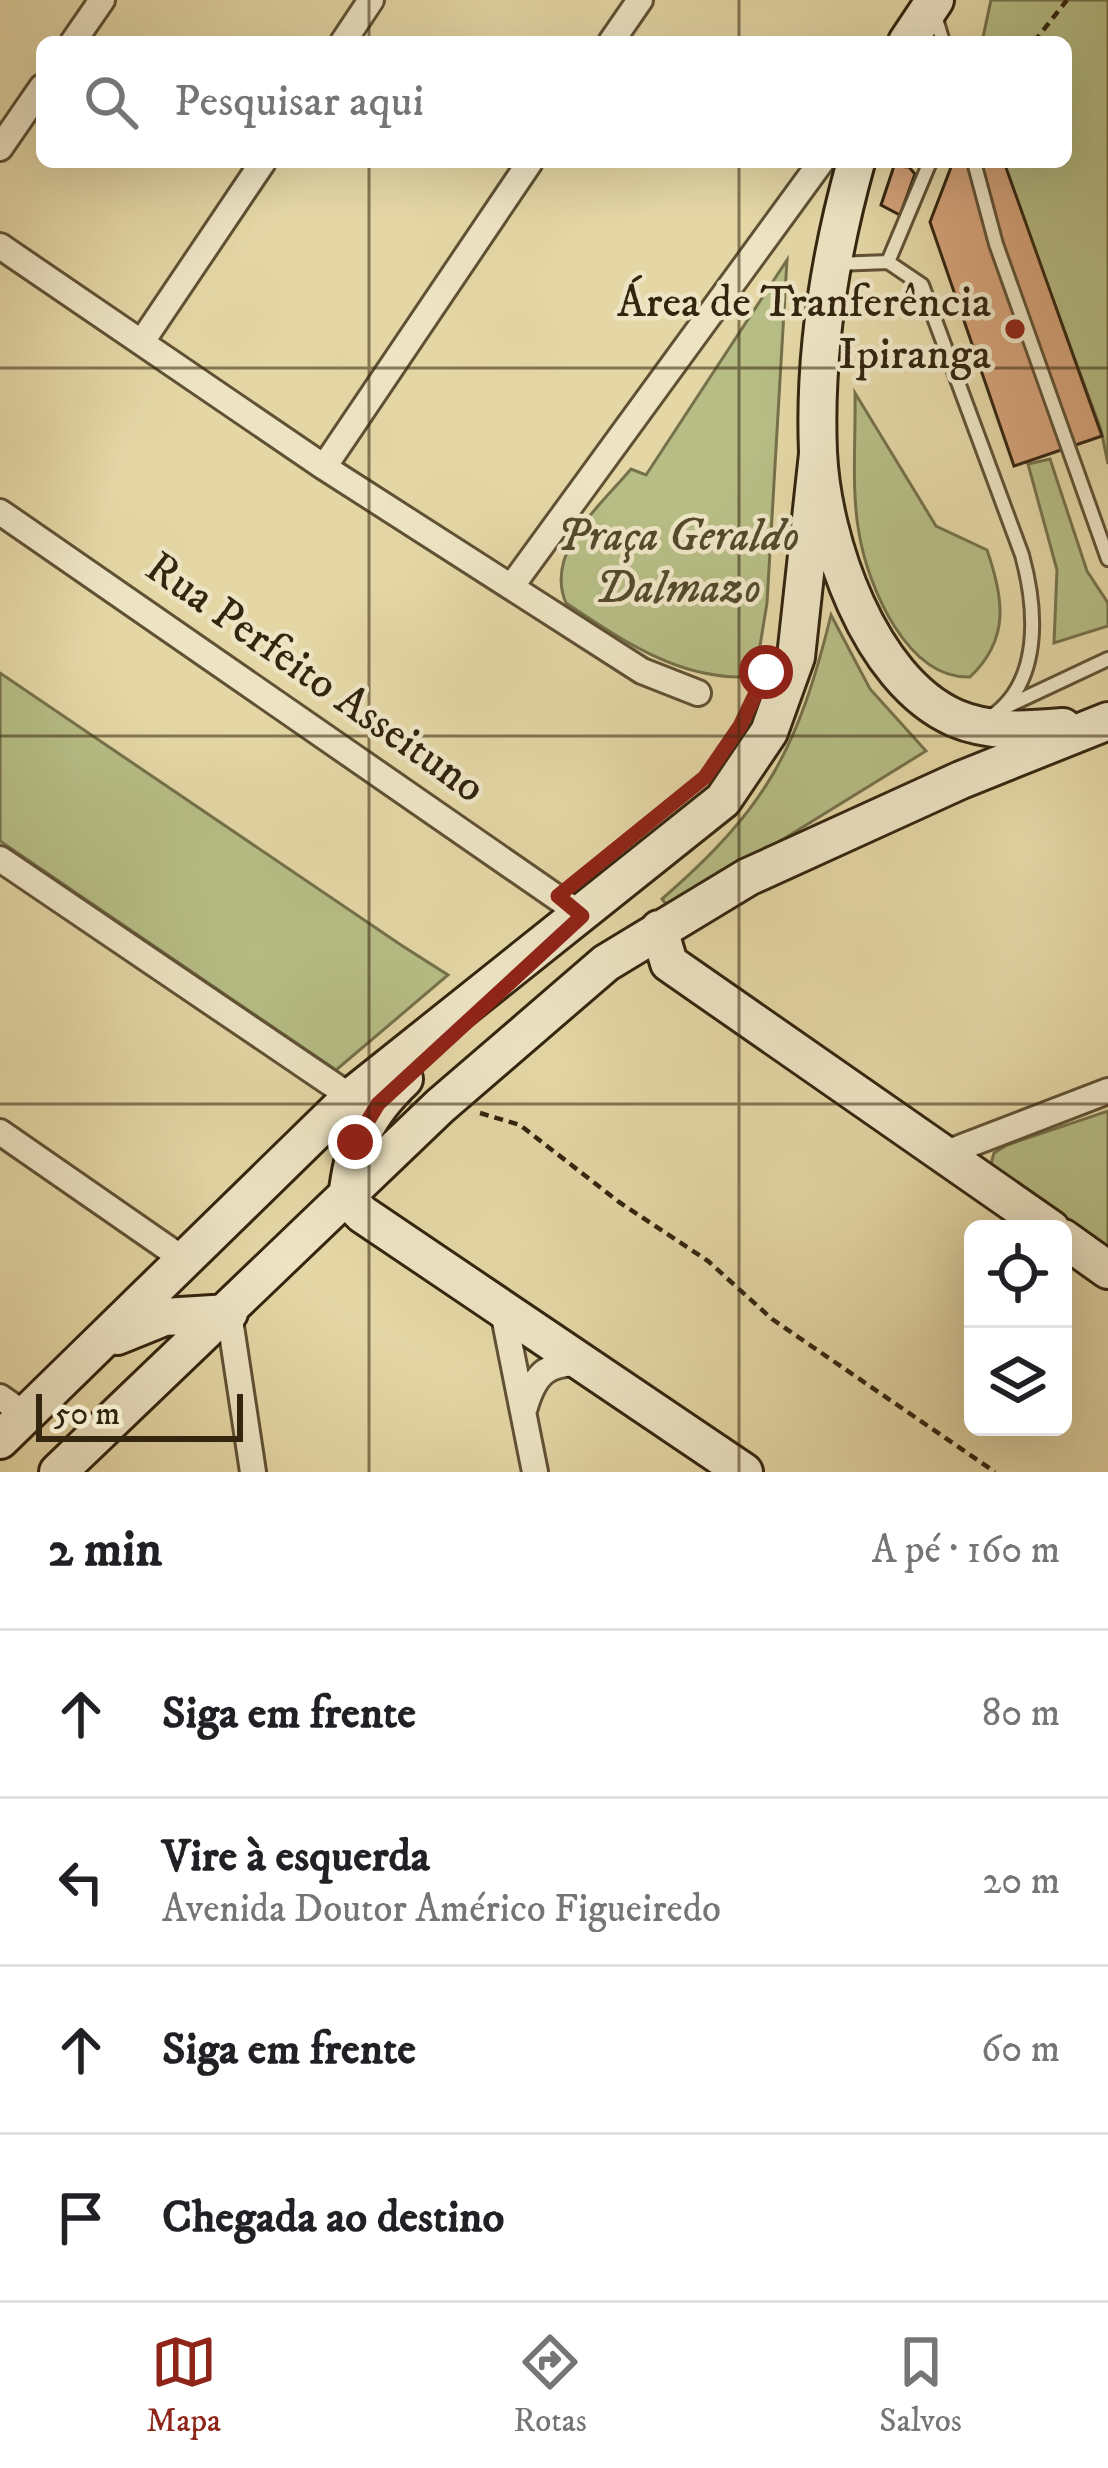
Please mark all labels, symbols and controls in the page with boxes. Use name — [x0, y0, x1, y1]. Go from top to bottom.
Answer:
search box — [36, 36, 1072, 168]
icon: search — [78, 69, 144, 135]
text: Pesquisar aqui — [174, 74, 424, 130]
place label: Área de Tranferência Ipiranga — [617, 275, 991, 383]
marker: Área de Tranferência Ipiranga — [1002, 316, 1028, 342]
park label: Praça Geraldo Dalmazo — [556, 509, 800, 617]
street label: Rua Perfeito Asseituno — [134, 540, 496, 816]
route start — [739, 645, 793, 699]
route end — [328, 1115, 382, 1169]
map controls — [964, 1220, 1072, 1436]
button: locate — [964, 1220, 1072, 1328]
button: layers — [964, 1328, 1072, 1436]
scale bar — [36, 1388, 243, 1441]
text: 50 m — [54, 1394, 120, 1435]
text: 2 min — [48, 1518, 162, 1582]
text: A pé · 160 m — [872, 1526, 1060, 1575]
icon: ahead — [48, 1681, 114, 1747]
text: Siga em frente — [162, 1686, 416, 1742]
text: 80 m — [982, 1689, 1060, 1738]
text: Vire à esquerda — [162, 1829, 430, 1885]
icon: left — [48, 1849, 114, 1915]
text: 20 m — [982, 1857, 1060, 1906]
text: Avenida Doutor Américo Figueiredo — [162, 1885, 721, 1934]
icon: ahead — [48, 2017, 114, 2083]
text: Siga em frente — [162, 2022, 416, 2078]
text: 60 m — [981, 2025, 1060, 2074]
icon: arrive — [48, 2185, 114, 2251]
text: Chegada ao destino — [162, 2190, 504, 2246]
tab: Mapa — [146, 2329, 221, 2442]
tab: Rotas — [513, 2329, 587, 2442]
tab: Salvos — [879, 2329, 962, 2442]

